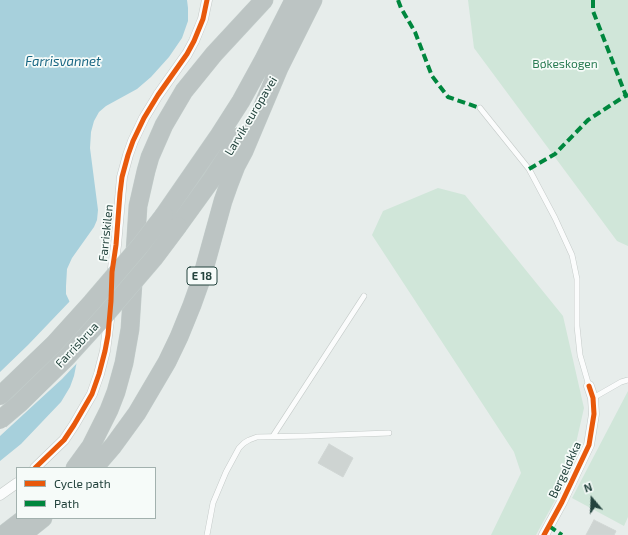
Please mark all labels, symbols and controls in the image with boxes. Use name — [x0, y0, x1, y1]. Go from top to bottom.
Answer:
water label: Farrisvannet — [25, 54, 101, 70]
park label: Bøkeskogen — [532, 57, 598, 71]
street label: Larvik europavei — [222, 74, 280, 158]
street label: Farriskilen — [96, 204, 116, 262]
road number: E 18 — [187, 267, 217, 285]
street label: Farrisbrua — [52, 319, 102, 371]
street label: Bergeløkka — [546, 439, 584, 501]
legend — [16, 467, 156, 519]
text: Cycle path — [54, 476, 111, 490]
north arrow — [572, 479, 612, 519]
text: N — [582, 480, 594, 495]
text: Path — [54, 496, 79, 510]

